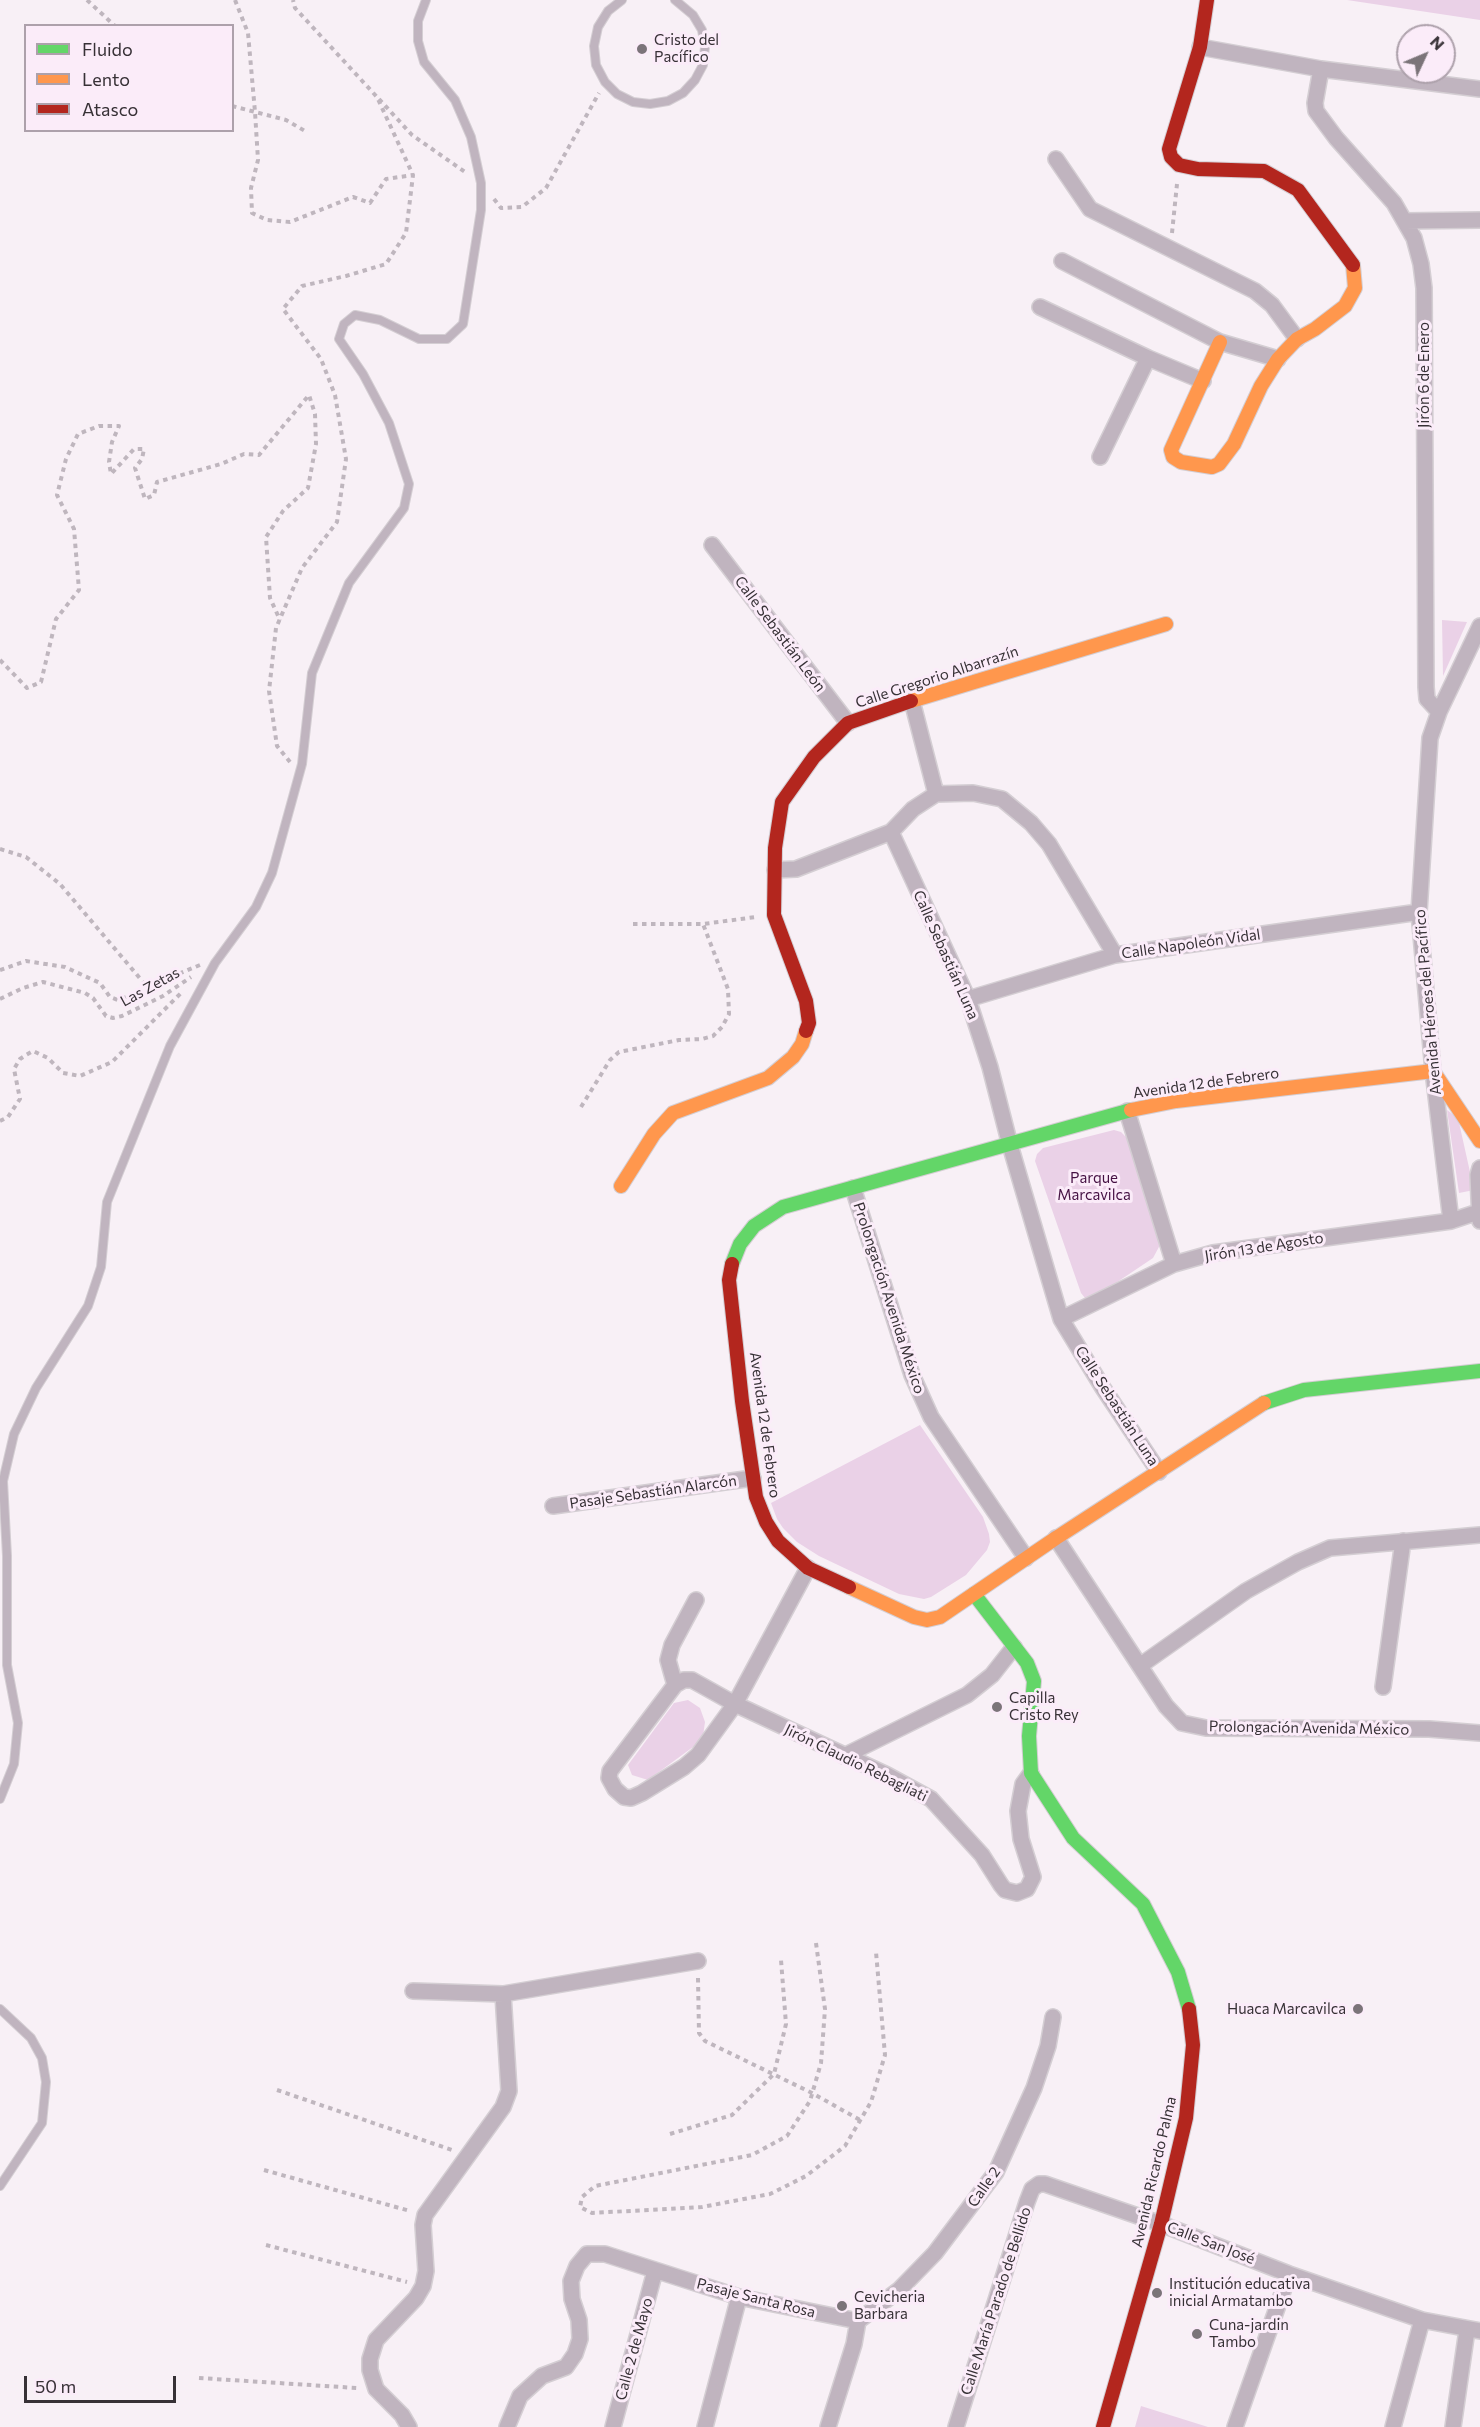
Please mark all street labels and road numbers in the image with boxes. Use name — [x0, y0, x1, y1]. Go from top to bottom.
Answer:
street label: Jirón 6 de Enero — [1415, 322, 1433, 428]
street label: Calle Sebastián León — [731, 573, 829, 695]
street label: Calle Gregorio Albarrazín — [853, 642, 1021, 712]
street label: Calle Sebastián Luna — [909, 888, 983, 1022]
street label: Avenida Héroes del Pacífico — [1411, 908, 1445, 1096]
street label: Calle Napoleón Vidal — [1120, 925, 1262, 963]
street label: Las Zetas — [117, 963, 183, 1011]
street label: Avenida 12 de Febrero — [1132, 1064, 1280, 1102]
street label: Prolongación Avenida México — [849, 1200, 929, 1396]
street label: Jirón 13 de Agosto — [1203, 1229, 1325, 1265]
street label: Calle Sebastián Luna — [1071, 1343, 1163, 1469]
street label: Avenida 12 de Febrero — [746, 1351, 784, 1499]
street label: Pasaje Sebastián Alarcón — [568, 1471, 738, 1513]
street label: Prolongación Avenida México — [1209, 1717, 1409, 1739]
street label: Jirón Claudio Rebagliati — [782, 1721, 930, 1805]
street label: Avenida Ricardo Palma — [1128, 2095, 1180, 2249]
street label: Calle 2 — [964, 2163, 1004, 2211]
street label: Calle María Parado de Bellido — [957, 2205, 1035, 2397]
street label: Calle San José — [1165, 2218, 1257, 2268]
street label: Pasaje Santa Rosa — [695, 2275, 817, 2321]
street label: Calle 2 de Mayo — [612, 2296, 656, 2402]

